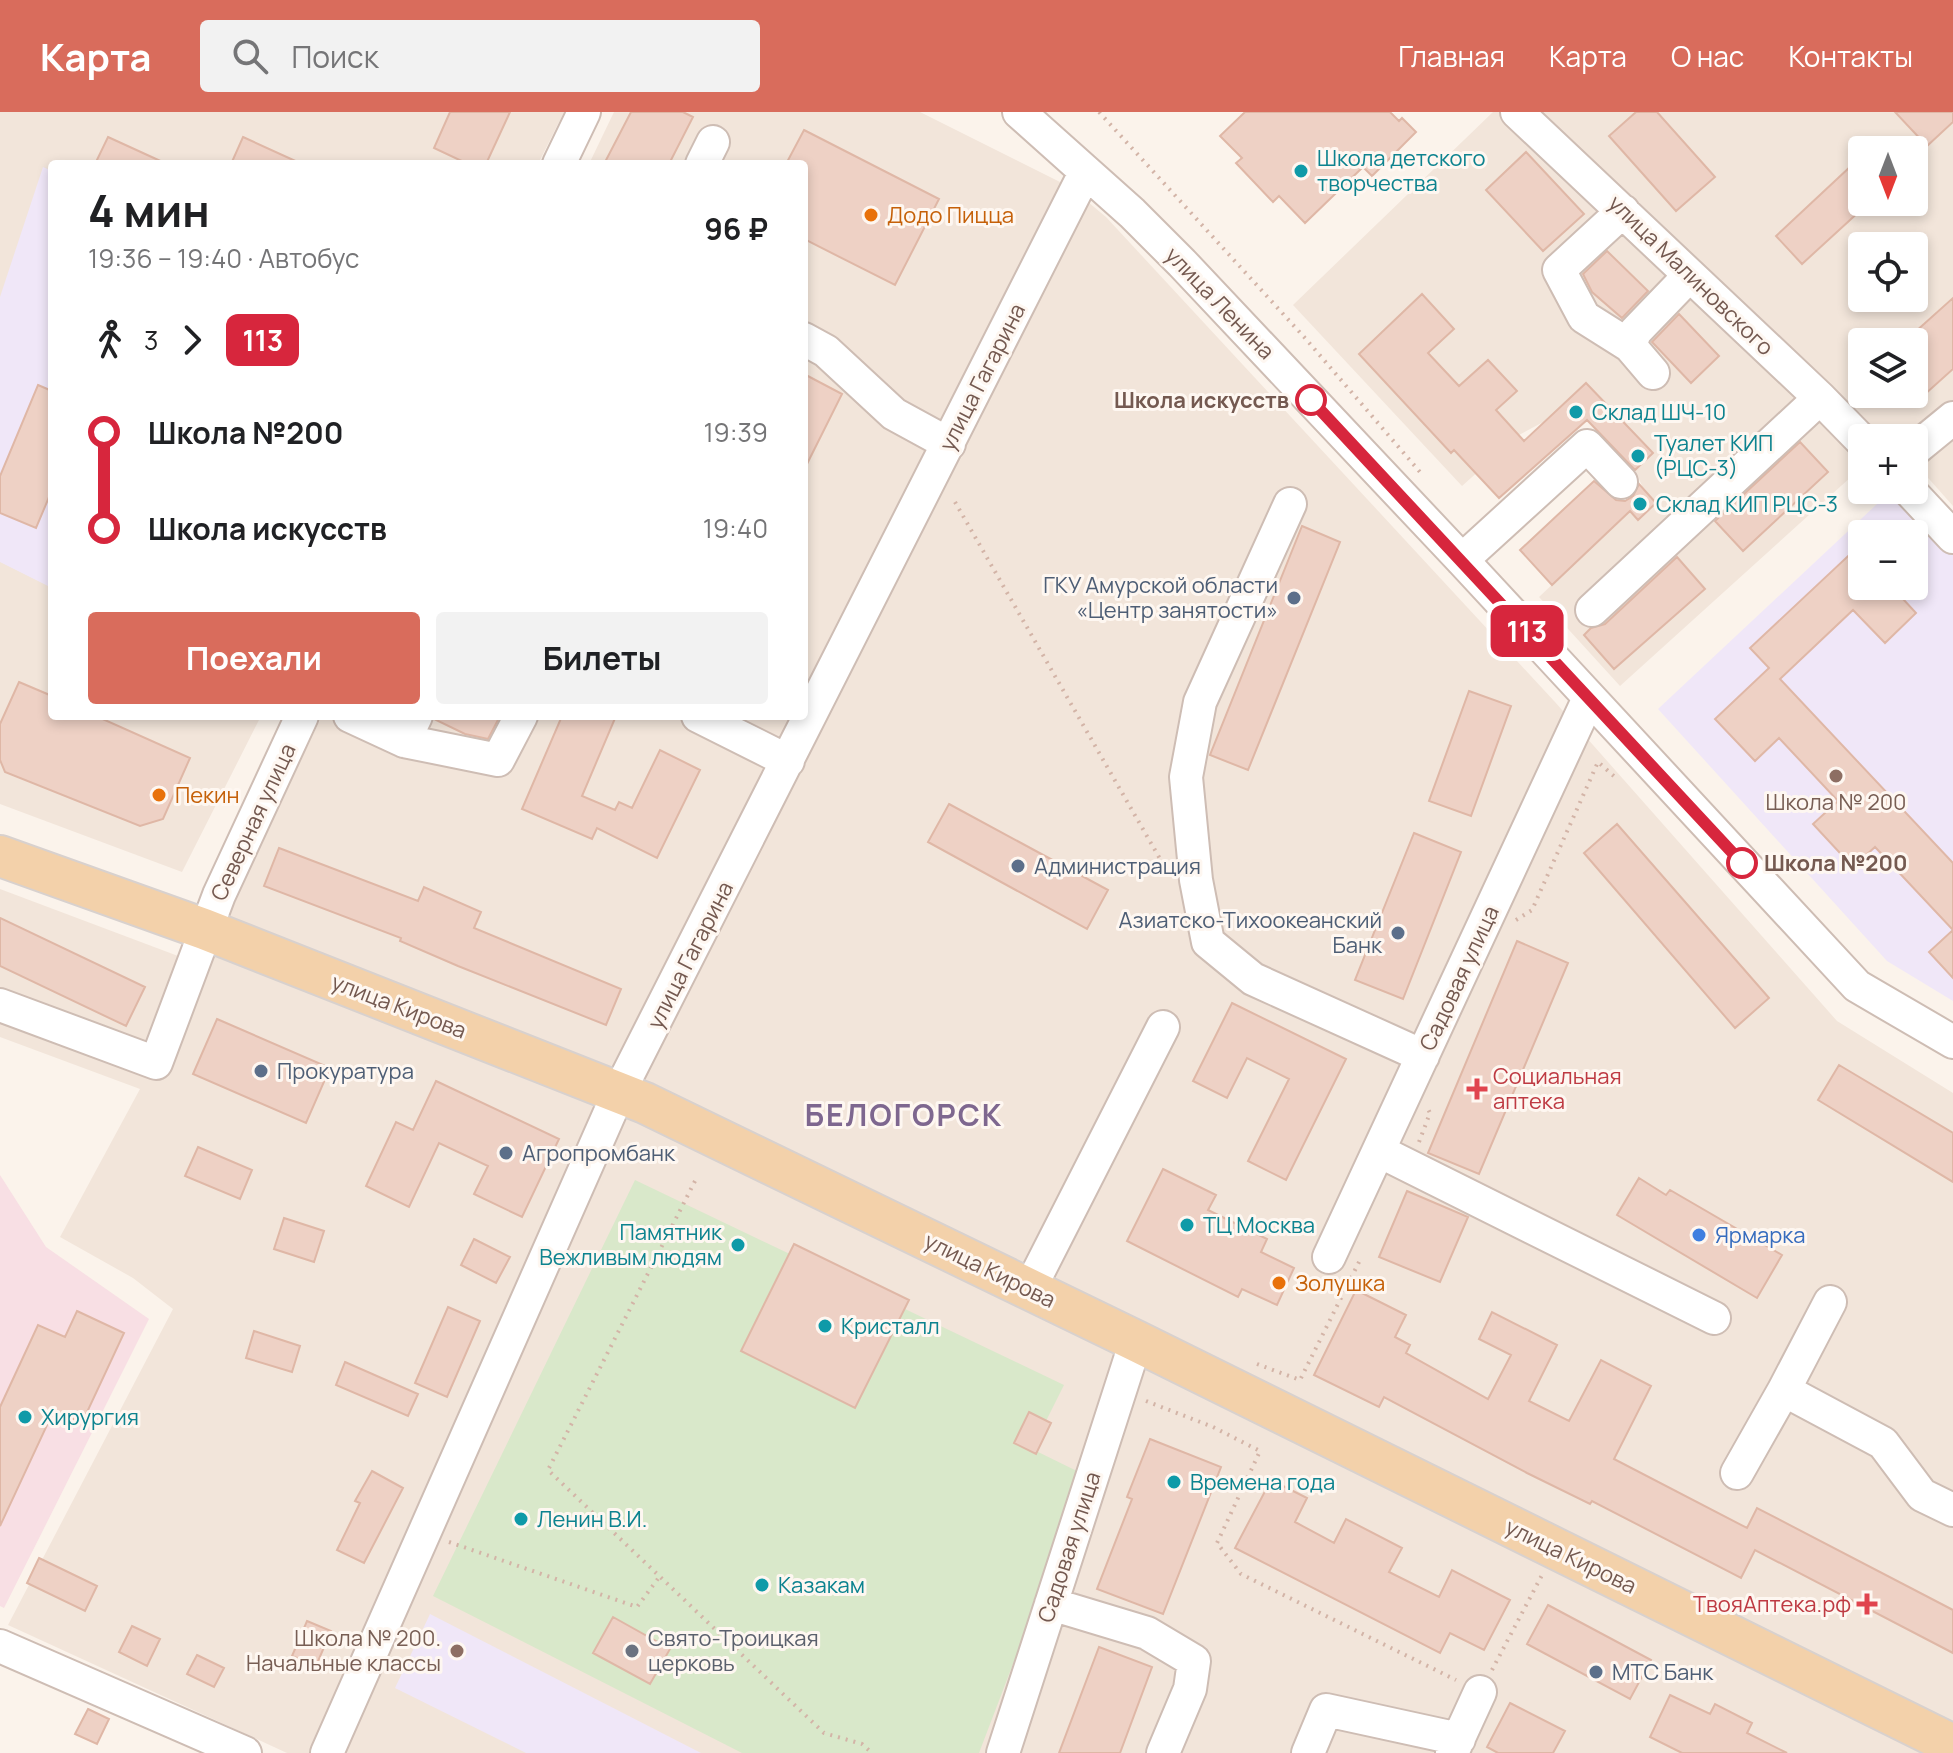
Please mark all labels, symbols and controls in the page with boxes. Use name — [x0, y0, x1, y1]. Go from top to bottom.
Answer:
search box — [200, 20, 760, 92]
text: Карта — [40, 30, 152, 82]
icon: search — [228, 34, 272, 78]
text: Поиск — [292, 36, 379, 77]
text: Главная — [1398, 37, 1505, 75]
text: Карта — [1549, 37, 1627, 75]
text: О нас — [1671, 37, 1744, 75]
text: Контакты — [1788, 37, 1913, 75]
north arrow — [1848, 136, 1928, 216]
map controls — [1848, 136, 1928, 600]
place label: Школа детского творчества — [1317, 143, 1486, 198]
marker: Школа детского творчества — [1292, 162, 1310, 180]
text: 4 мин — [88, 180, 210, 240]
street label: улица Малиновского — [1602, 188, 1780, 362]
place label: Додо Пицца — [887, 200, 1014, 230]
marker: Додо Пицца — [862, 206, 880, 224]
text: 96 ₽ — [704, 208, 768, 249]
button: locate — [1848, 232, 1928, 312]
text: 19:36 – 19:40 · Автобус — [88, 240, 359, 276]
street label: улица Ленина — [1159, 240, 1281, 366]
street label: улица Гагарина — [932, 298, 1032, 456]
icon: walk — [88, 318, 132, 362]
icon: forward — [170, 318, 214, 362]
text: 113 — [242, 321, 283, 359]
text: 3 — [144, 322, 158, 358]
button: layers — [1848, 328, 1928, 408]
place label: Школа искусств — [1114, 385, 1289, 415]
marker: Школа искусств — [1296, 385, 1326, 415]
place label: Склад ШЧ-10 — [1592, 397, 1726, 427]
marker: Склад ШЧ-10 — [1567, 403, 1585, 421]
text: Школа №200 — [148, 412, 344, 453]
text: 19:39 — [703, 414, 768, 450]
button: + — [1848, 424, 1928, 504]
place label: Туалет КИП (РЦС-3) — [1654, 428, 1773, 483]
marker: Туалет КИП (РЦС-3) — [1629, 447, 1647, 465]
place label: Склад КИП РЦС-3 — [1656, 489, 1838, 519]
marker: Склад КИП РЦС-3 — [1631, 495, 1649, 513]
text: Школа искусств — [148, 508, 387, 549]
text: 19:40 — [703, 510, 768, 546]
button: − — [1848, 520, 1928, 600]
place label: ГКУ Амурской области «Центр занятости» — [1043, 570, 1278, 625]
marker: ГКУ Амурской области «Центр занятости» — [1285, 589, 1303, 607]
line badge: 113 — [1481, 605, 1573, 657]
button: Поехали — [88, 612, 420, 704]
button: Билеты — [436, 612, 768, 704]
text: 113 — [1507, 612, 1547, 650]
street label: Северная улица — [203, 739, 303, 905]
marker: Школа № 200 — [1827, 767, 1845, 785]
place label: Пекин — [175, 780, 240, 810]
marker: Пекин — [150, 786, 168, 804]
place label: Школа № 200 — [1765, 787, 1907, 817]
marker: Школа №200 — [1727, 848, 1757, 878]
place label: Школа №200 — [1764, 848, 1907, 878]
place label: Администрация — [1034, 851, 1201, 881]
marker: Администрация — [1009, 857, 1027, 875]
street label: улица Гагарина — [640, 876, 740, 1034]
street label: Садовая улица — [1412, 901, 1506, 1055]
place label: Азиатско-Тихоокеанский Банк — [1119, 905, 1383, 960]
marker: Азиатско-Тихоокеанский Банк — [1389, 924, 1407, 942]
street label: улица Кирова — [327, 967, 471, 1045]
place label: Прокуратура — [277, 1056, 414, 1086]
place label: Социальная аптека — [1493, 1061, 1622, 1116]
marker: Прокуратура — [252, 1062, 270, 1080]
marker: Социальная аптека — [1468, 1080, 1486, 1098]
district label: БЕЛОГОРСК — [805, 1094, 1003, 1135]
place label: Агропромбанк — [522, 1138, 676, 1168]
marker: Агропромбанк — [497, 1144, 515, 1162]
place label: ТЦ Москва — [1203, 1210, 1315, 1240]
marker: ТЦ Москва — [1178, 1216, 1196, 1234]
place label: Памятник Вежливым людям — [539, 1217, 723, 1272]
place label: Ярмарка — [1715, 1220, 1806, 1250]
street label: улица Кирова — [920, 1225, 1060, 1315]
marker: Ярмарка — [1690, 1226, 1708, 1244]
marker: Памятник Вежливым людям — [729, 1236, 747, 1254]
place label: Золушка — [1295, 1268, 1385, 1298]
marker: Золушка — [1270, 1274, 1288, 1292]
place label: Кристалл — [841, 1311, 940, 1341]
marker: Кристалл — [816, 1317, 834, 1335]
place label: Хирургия — [41, 1402, 139, 1432]
marker: Хирургия — [16, 1408, 34, 1426]
place label: Времена года — [1190, 1467, 1335, 1497]
street label: Садовая улица — [1030, 1468, 1108, 1626]
marker: Времена года — [1165, 1473, 1183, 1491]
place label: Ленин В.И. — [537, 1504, 647, 1534]
marker: Ленин В.И. — [512, 1510, 530, 1528]
street label: улица Кирова — [1501, 1511, 1641, 1601]
place label: Казакам — [778, 1570, 865, 1600]
marker: Казакам — [753, 1576, 771, 1594]
place label: ТвояАптека.рф — [1693, 1589, 1851, 1619]
marker: ТвояАптека.рф — [1858, 1595, 1876, 1613]
place label: Школа № 200. Начальные классы — [246, 1623, 441, 1678]
place label: Свято-Троицкая церковь — [648, 1623, 819, 1678]
marker: Школа № 200. Начальные классы — [448, 1642, 466, 1660]
marker: Свято-Троицкая церковь — [623, 1642, 641, 1660]
place label: МТС Банк — [1612, 1657, 1714, 1687]
marker: МТС Банк — [1587, 1663, 1605, 1681]

